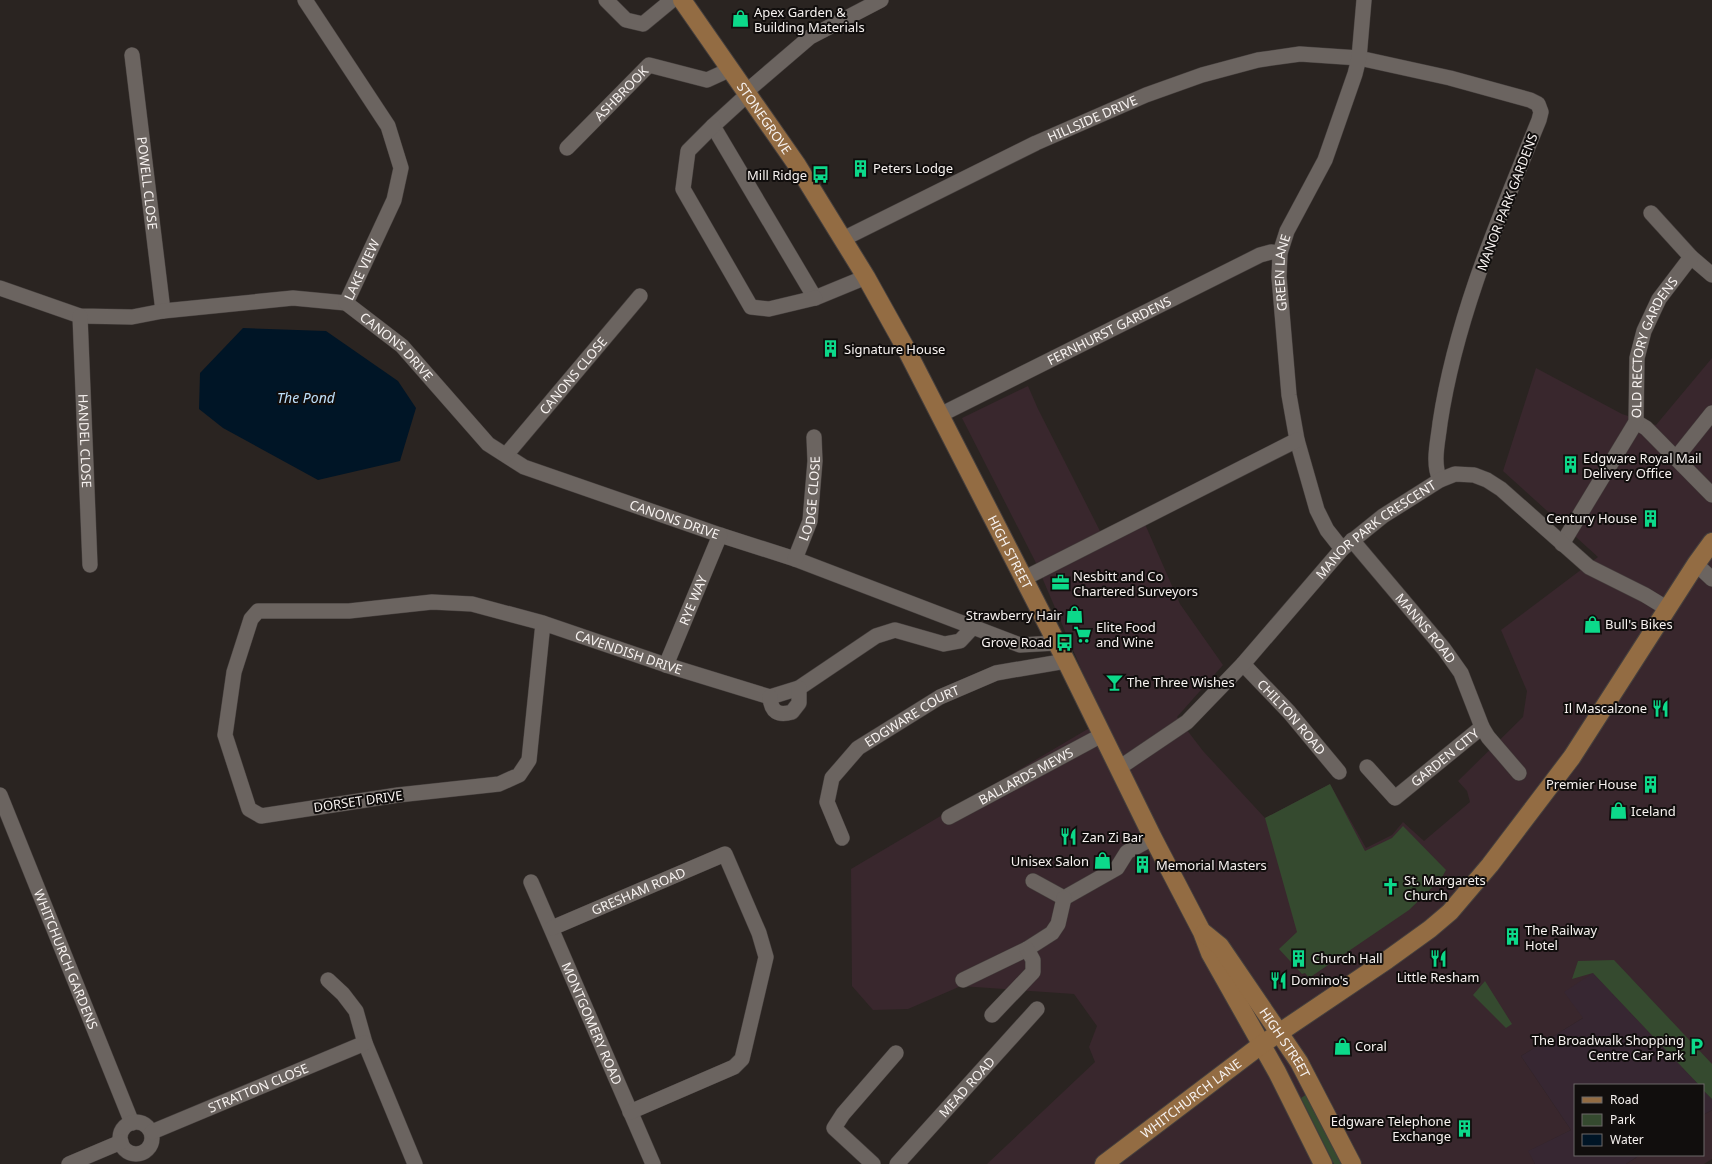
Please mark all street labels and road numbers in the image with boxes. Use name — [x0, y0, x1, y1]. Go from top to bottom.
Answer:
street label: ASHBROOK — [590, 61, 653, 124]
street label: STONEGROVE — [733, 79, 796, 158]
street label: HILLSIDE DRIVE — [1045, 91, 1140, 146]
street label: MANOR PARK GARDENS — [1472, 131, 1542, 273]
street label: POWELL CLOSE — [133, 136, 162, 231]
street label: GREEN LANE — [1270, 232, 1294, 312]
street label: LAKE VIEW — [340, 236, 383, 303]
street label: OLD RECTORY GARDENS — [1627, 273, 1682, 418]
street label: FERNHURST GARDENS — [1044, 292, 1174, 369]
street label: CANONS DRIVE — [356, 308, 437, 385]
street label: CANONS CLOSE — [535, 333, 611, 418]
street label: HANDEL CLOSE — [74, 394, 96, 488]
street label: LODGE CLOSE — [794, 456, 824, 544]
street label: MANOR PARK CRESCENT — [1311, 475, 1440, 582]
street label: CANONS DRIVE — [627, 495, 722, 543]
street label: HIGH STREET — [984, 512, 1037, 593]
street label: RYE WAY — [674, 572, 711, 628]
street label: MANNS ROAD — [1391, 589, 1460, 667]
street label: CAVENDISH DRIVE — [573, 626, 684, 678]
street label: CHILTON ROAD — [1253, 675, 1330, 759]
street label: EDGWARE COURT — [861, 681, 963, 751]
street label: GARDEN CITY — [1407, 724, 1483, 791]
street label: BALLARDS MEWS — [975, 743, 1076, 809]
street label: DORSET DRIVE — [312, 786, 404, 816]
street label: GRESHAM ROAD — [589, 863, 688, 919]
street label: WHITCHURCH GARDENS — [30, 887, 102, 1032]
street label: MONTGOMERY ROAD — [558, 959, 627, 1088]
street label: HIGH STREET — [1255, 1004, 1315, 1081]
street label: MEAD ROAD — [935, 1053, 999, 1121]
street label: WHITCHURCH LANE — [1137, 1054, 1245, 1142]
street label: STRATTON CLOSE — [205, 1059, 311, 1117]

